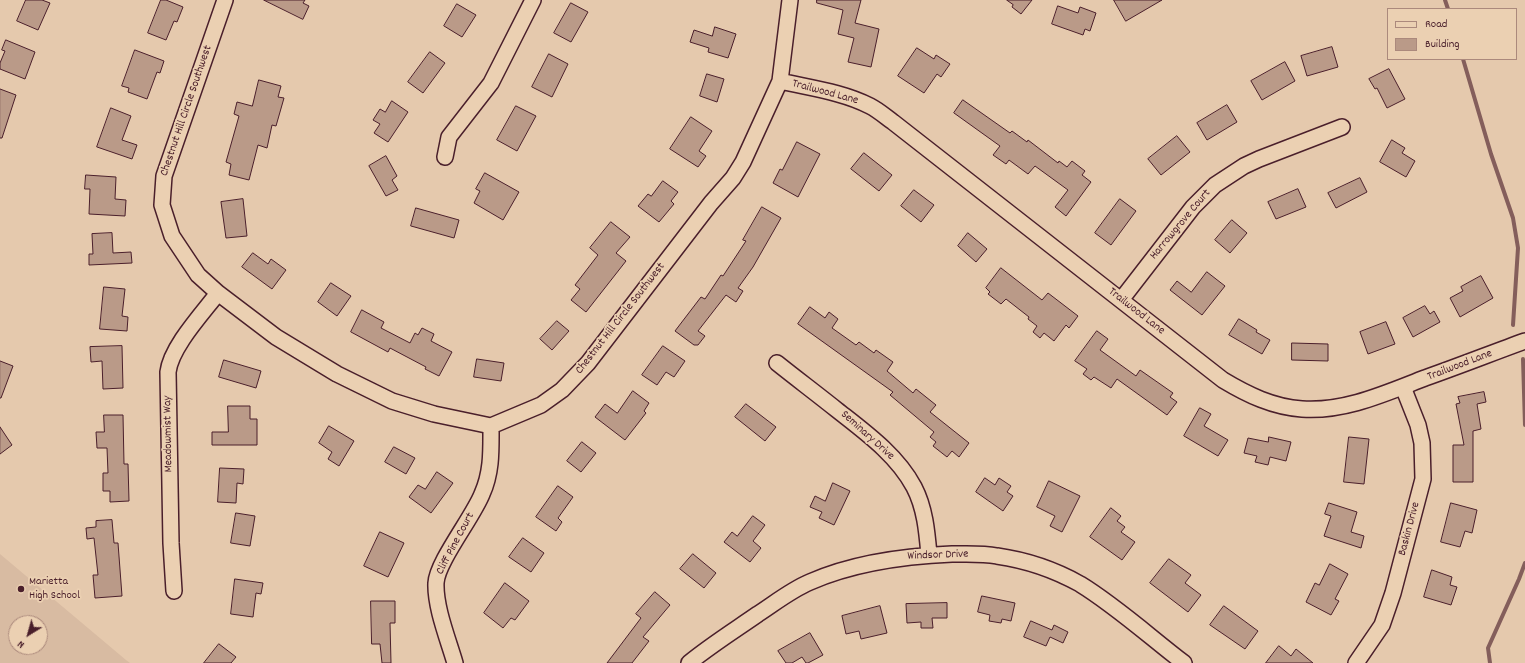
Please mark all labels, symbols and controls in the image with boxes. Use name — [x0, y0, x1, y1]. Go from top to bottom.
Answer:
legend — [1387, 8, 1517, 60]
text: Road — [1425, 16, 1447, 33]
text: Building — [1425, 36, 1460, 53]
street label: Chestnut Hill Circle Southwest — [158, 44, 216, 178]
street label: Trailwood Lane — [790, 77, 860, 109]
street label: Harrowgrove Court — [1147, 187, 1215, 263]
street label: Chestnut Hill Circle Southwest — [573, 260, 669, 378]
street label: Trailwood Lane — [1105, 285, 1167, 339]
street label: Trailwood Lane — [1426, 347, 1494, 385]
street label: Meadowmist Way — [161, 396, 177, 472]
street label: Seminary Drive — [837, 408, 897, 464]
street label: Baskin Drive — [1396, 501, 1424, 557]
street label: Cliff Pine Court — [434, 510, 478, 578]
street label: Windsor Drive — [907, 548, 969, 564]
place label: Marietta High School — [29, 575, 80, 603]
marker: Marietta High School — [16, 584, 26, 594]
north arrow — [8, 615, 48, 655]
text: N — [14, 636, 28, 652]

